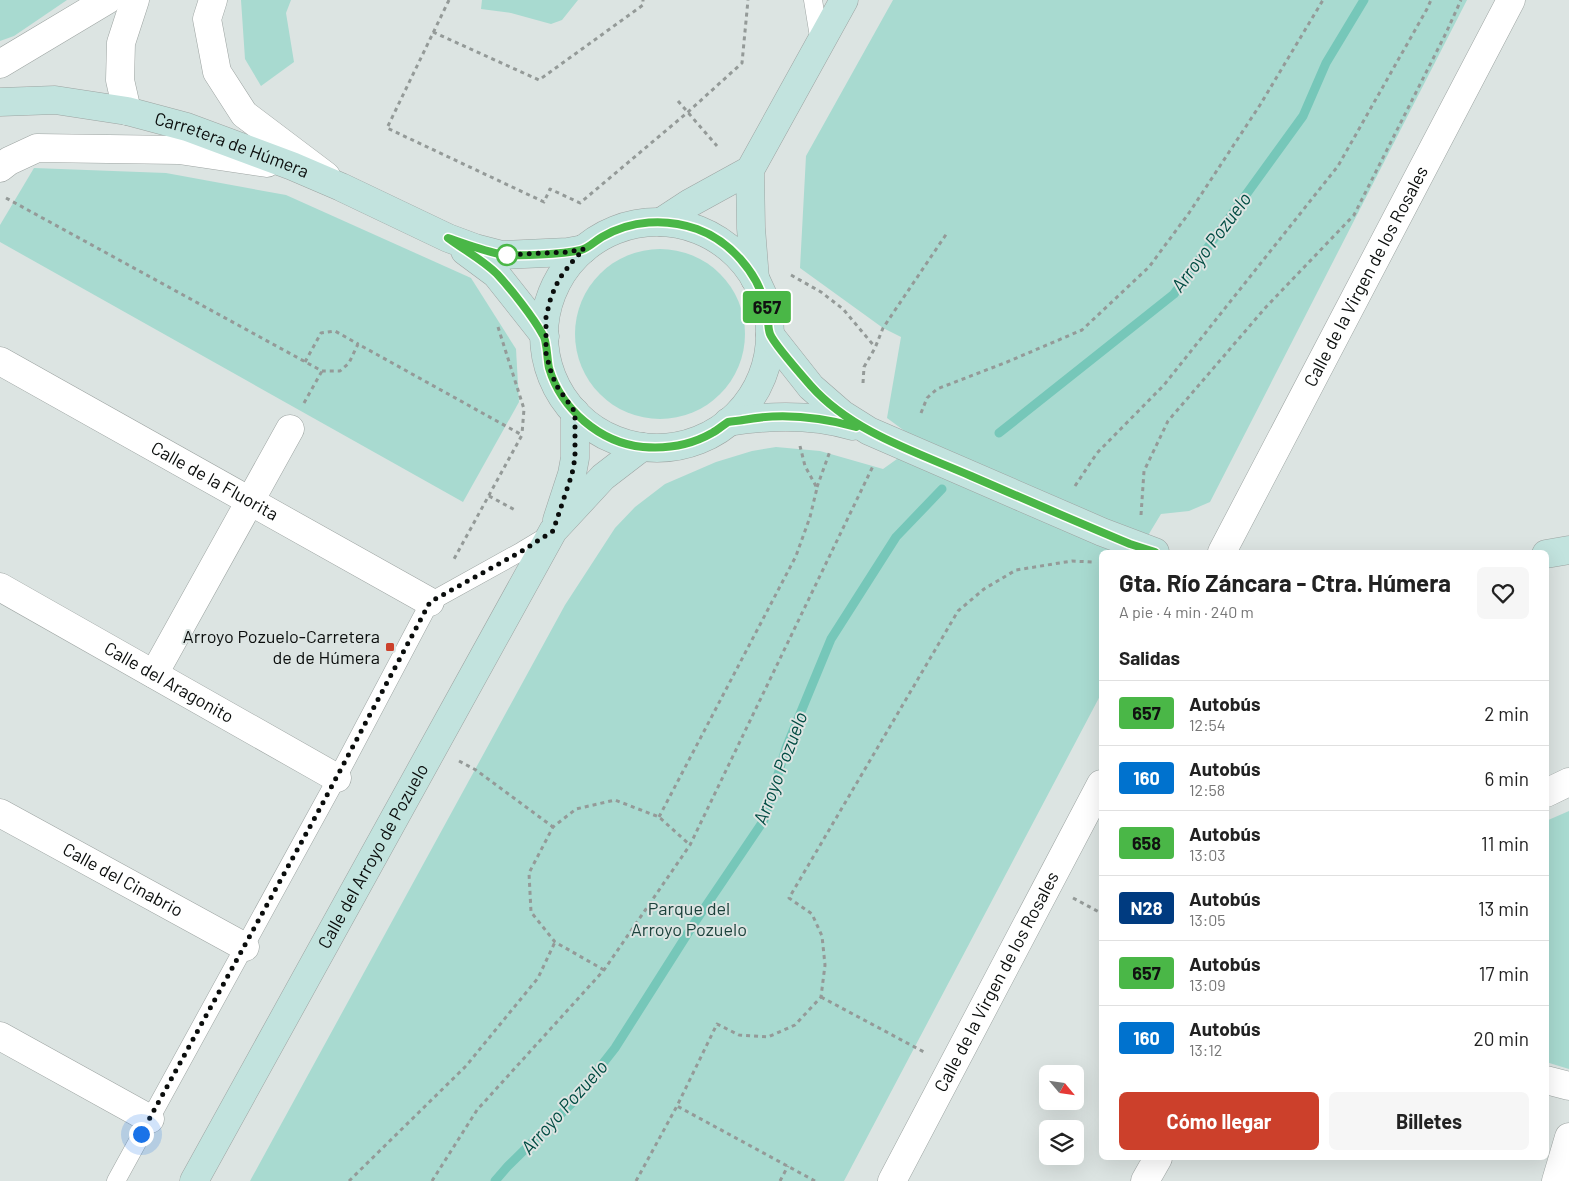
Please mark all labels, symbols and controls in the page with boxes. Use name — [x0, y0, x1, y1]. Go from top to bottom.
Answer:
street label: Carretera de Húmera — [152, 107, 313, 182]
street label: Calle de la Virgen de los Rosales — [1299, 162, 1432, 390]
water label: Arroyo Pozuelo — [1166, 187, 1256, 296]
unlabelled marker — [496, 244, 518, 266]
line badge: 657 — [738, 291, 796, 323]
text: 657 — [753, 296, 781, 318]
street label: Calle de la Fluorita — [148, 436, 283, 525]
button: heart — [1477, 567, 1529, 619]
text: Gta. Río Záncara - Ctra. Húmera — [1119, 568, 1451, 597]
text: A pie · 4 min · 240 m — [1119, 602, 1254, 621]
place label: Arroyo Pozuelo-Carretera de de Húmera — [183, 625, 380, 668]
street label: Calle del Aragonito — [101, 636, 238, 727]
marker: Arroyo Pozuelo-Carretera de de Húmera — [384, 641, 396, 653]
text: Salidas — [1119, 646, 1180, 669]
text: Autobús — [1189, 692, 1260, 715]
text: 657 — [1132, 702, 1161, 724]
text: 2 min — [1484, 702, 1529, 725]
water label: Arroyo Pozuelo — [747, 708, 812, 827]
text: 12:54 — [1189, 715, 1226, 734]
text: Autobús — [1189, 757, 1260, 780]
street label: Calle del Arroyo de Pozuelo — [313, 759, 432, 952]
text: 160 — [1133, 767, 1160, 789]
text: 6 min — [1485, 767, 1529, 790]
text: 12:58 — [1189, 780, 1225, 799]
text: Autobús — [1189, 822, 1260, 845]
text: 658 — [1132, 832, 1161, 854]
text: 11 min — [1481, 832, 1529, 855]
street label: Calle del Cinabrio — [59, 838, 187, 921]
text: 13:03 — [1189, 845, 1226, 864]
street label: Calle de la Virgen de los Rosales — [929, 868, 1063, 1095]
text: Autobús — [1189, 887, 1260, 910]
park label: Parque del Arroyo Pozuelo — [631, 897, 747, 940]
text: N28 — [1131, 897, 1162, 919]
text: 13 min — [1478, 897, 1529, 920]
text: 13:05 — [1189, 910, 1226, 929]
text: Autobús — [1189, 952, 1260, 975]
text: 657 — [1132, 962, 1161, 984]
text: 17 min — [1479, 962, 1529, 985]
text: 13:09 — [1189, 975, 1226, 994]
text: Autobús — [1189, 1017, 1260, 1040]
text: 160 — [1133, 1027, 1160, 1049]
text: 20 min — [1473, 1027, 1529, 1050]
text: 13:12 — [1189, 1040, 1222, 1059]
water label: Arroyo Pozuelo — [515, 1055, 612, 1159]
north arrow — [1039, 1065, 1084, 1110]
map controls — [1039, 1065, 1084, 1165]
button: Cómo llegar — [1119, 1092, 1319, 1150]
button: Billetes — [1329, 1092, 1529, 1150]
button: layers — [1039, 1120, 1084, 1165]
your location — [129, 1122, 154, 1147]

